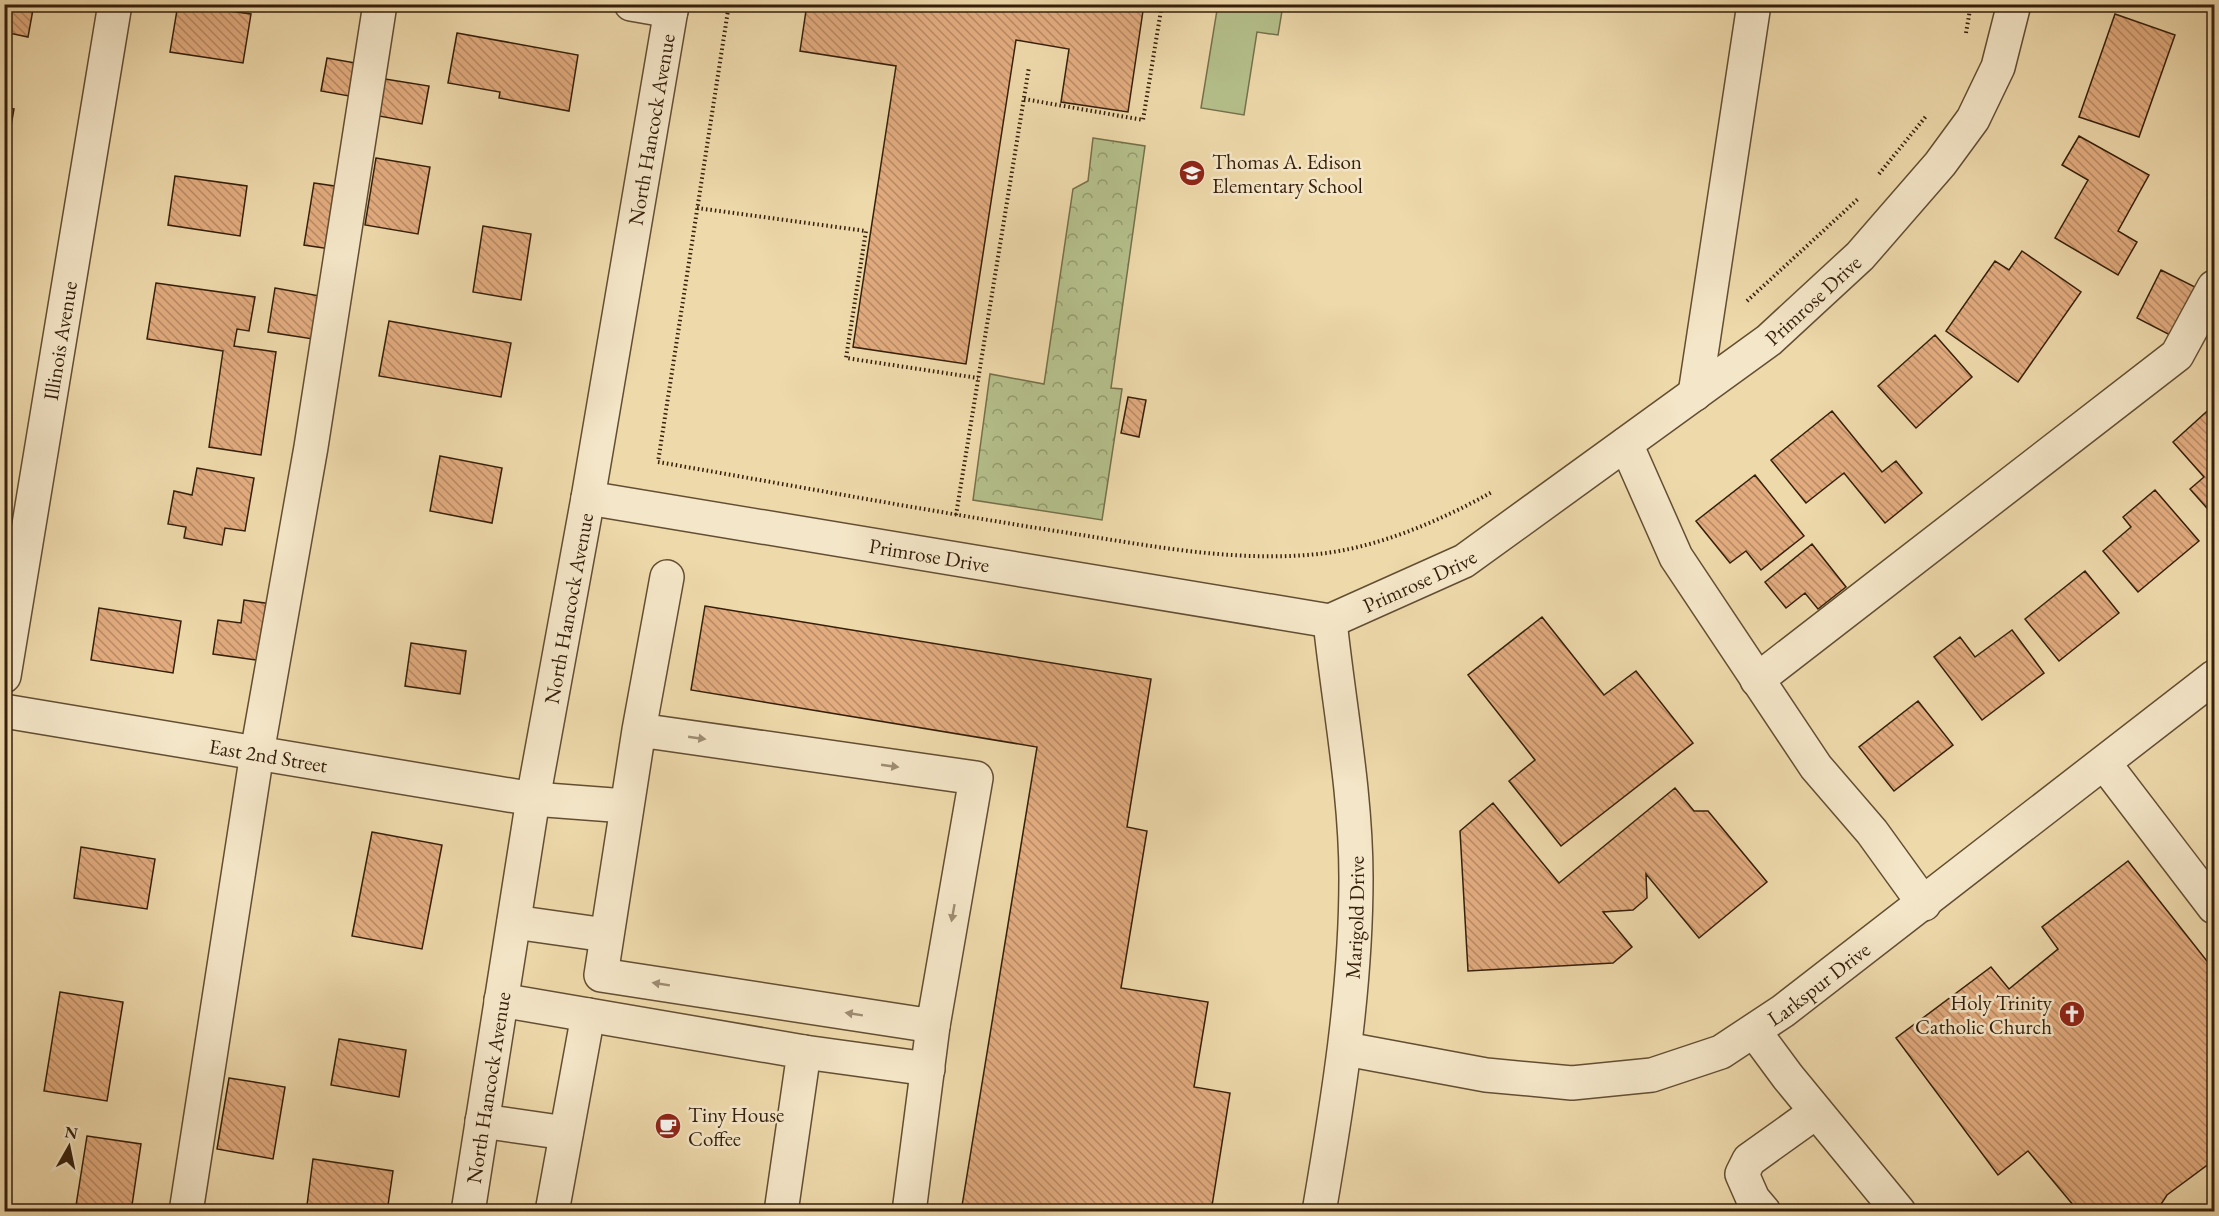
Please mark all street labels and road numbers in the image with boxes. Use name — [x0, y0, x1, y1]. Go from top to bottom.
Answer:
street label: North Hancock Avenue — [621, 32, 680, 227]
street label: Primrose Drive — [1759, 249, 1866, 351]
street label: Illinois Avenue — [36, 279, 83, 402]
street label: North Hancock Avenue — [537, 511, 599, 706]
street label: Primrose Drive — [867, 531, 992, 578]
street label: Primrose Drive — [1358, 543, 1482, 618]
street label: East 2nd Street — [207, 732, 330, 778]
street label: Marigold Drive — [1338, 856, 1370, 980]
street label: Larkspur Drive — [1762, 935, 1875, 1031]
street label: North Hancock Avenue — [459, 990, 516, 1185]

